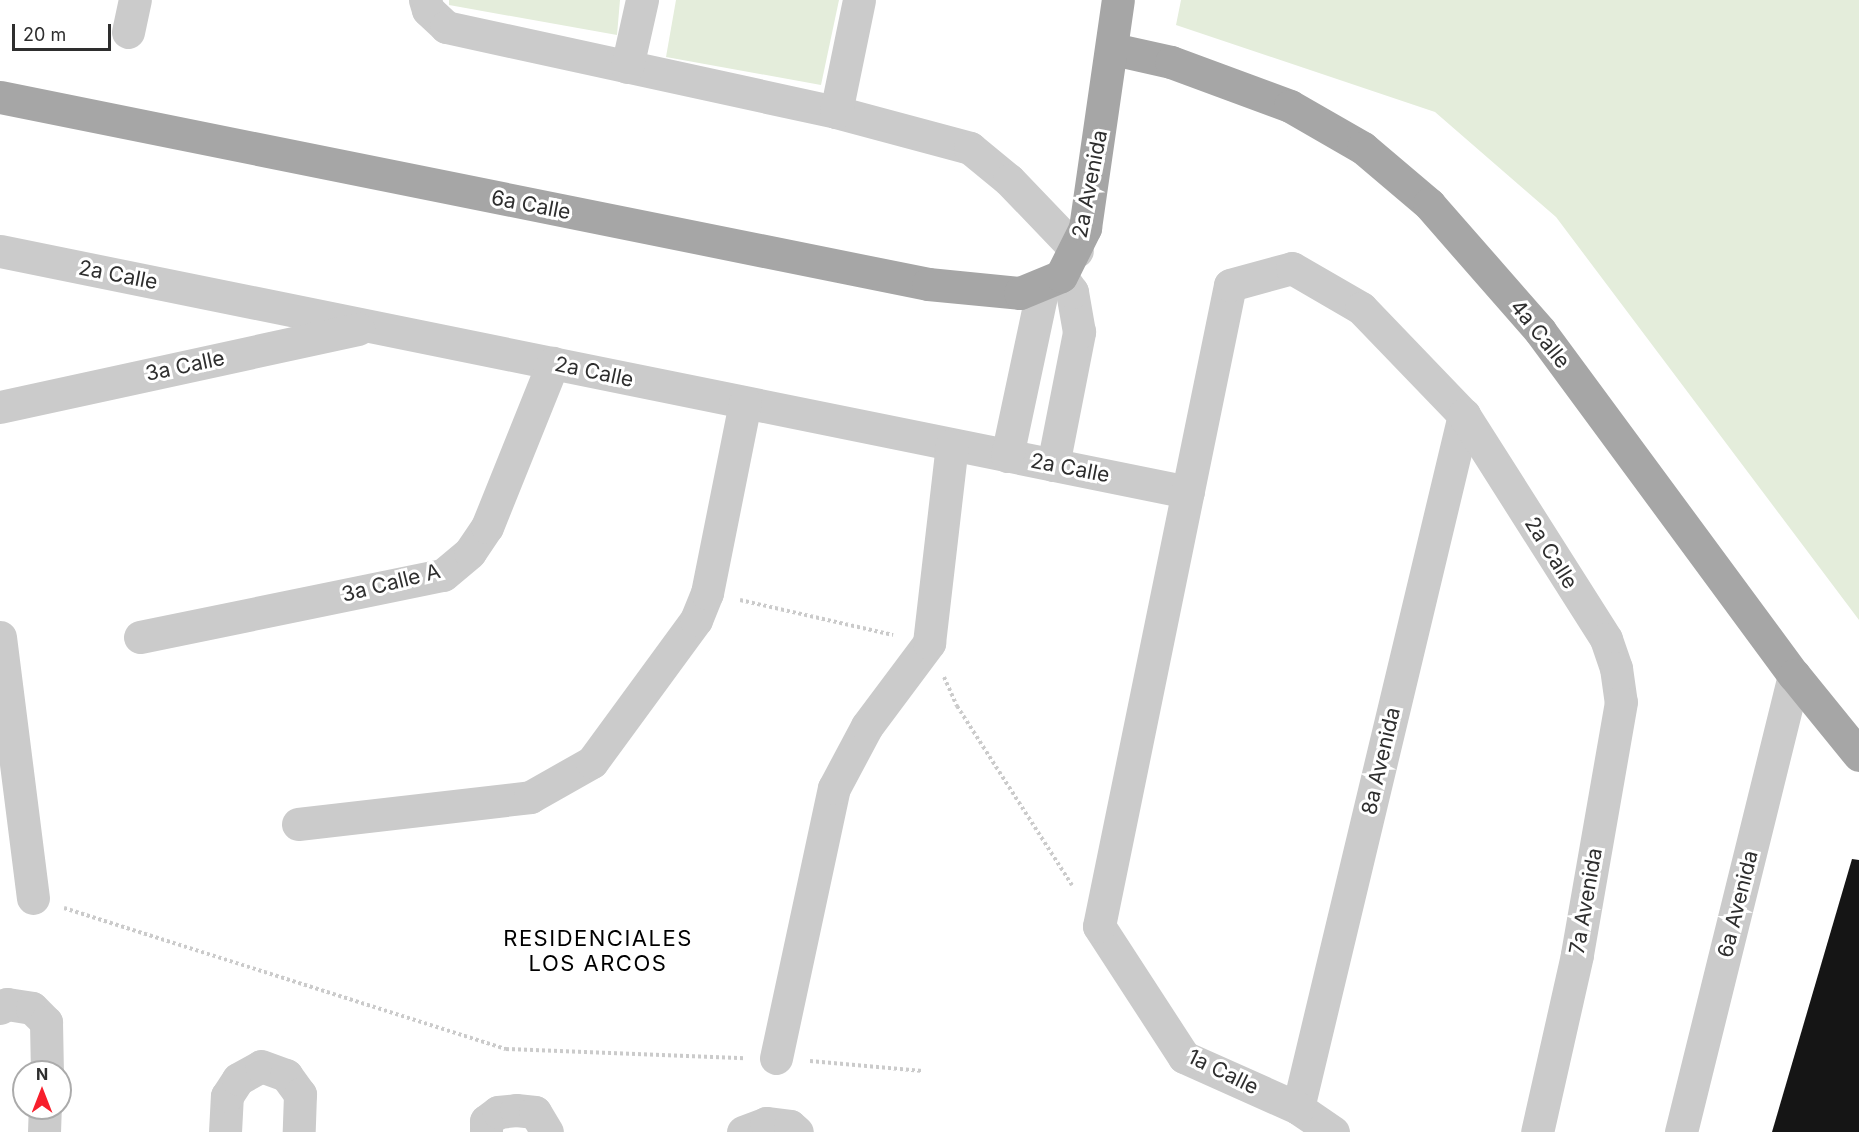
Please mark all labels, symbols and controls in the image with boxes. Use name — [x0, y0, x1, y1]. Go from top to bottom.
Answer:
scale bar — [15, 12, 114, 50]
text: 20 m — [23, 24, 66, 45]
street label: 2a Avenida — [1067, 128, 1113, 240]
street label: 6a Calle — [489, 185, 573, 225]
street label: 2a Calle — [76, 255, 160, 295]
street label: 4a Calle — [1505, 295, 1575, 373]
street label: 3a Calle — [143, 345, 227, 387]
street label: 2a Calle — [552, 351, 636, 393]
street label: 2a Calle — [1028, 448, 1112, 488]
street label: 2a Calle — [1519, 512, 1583, 594]
street label: 3a Calle A — [339, 559, 443, 607]
street label: 8a Avenida — [1356, 705, 1406, 817]
street label: 7a Avenida — [1564, 846, 1608, 956]
street label: 6a Avenida — [1713, 848, 1763, 960]
district label: RESIDENCIALES LOS ARCOS — [503, 925, 693, 976]
street label: 1a Calle — [1183, 1044, 1263, 1100]
north arrow — [12, 1060, 72, 1120]
text: N — [36, 1064, 48, 1084]

